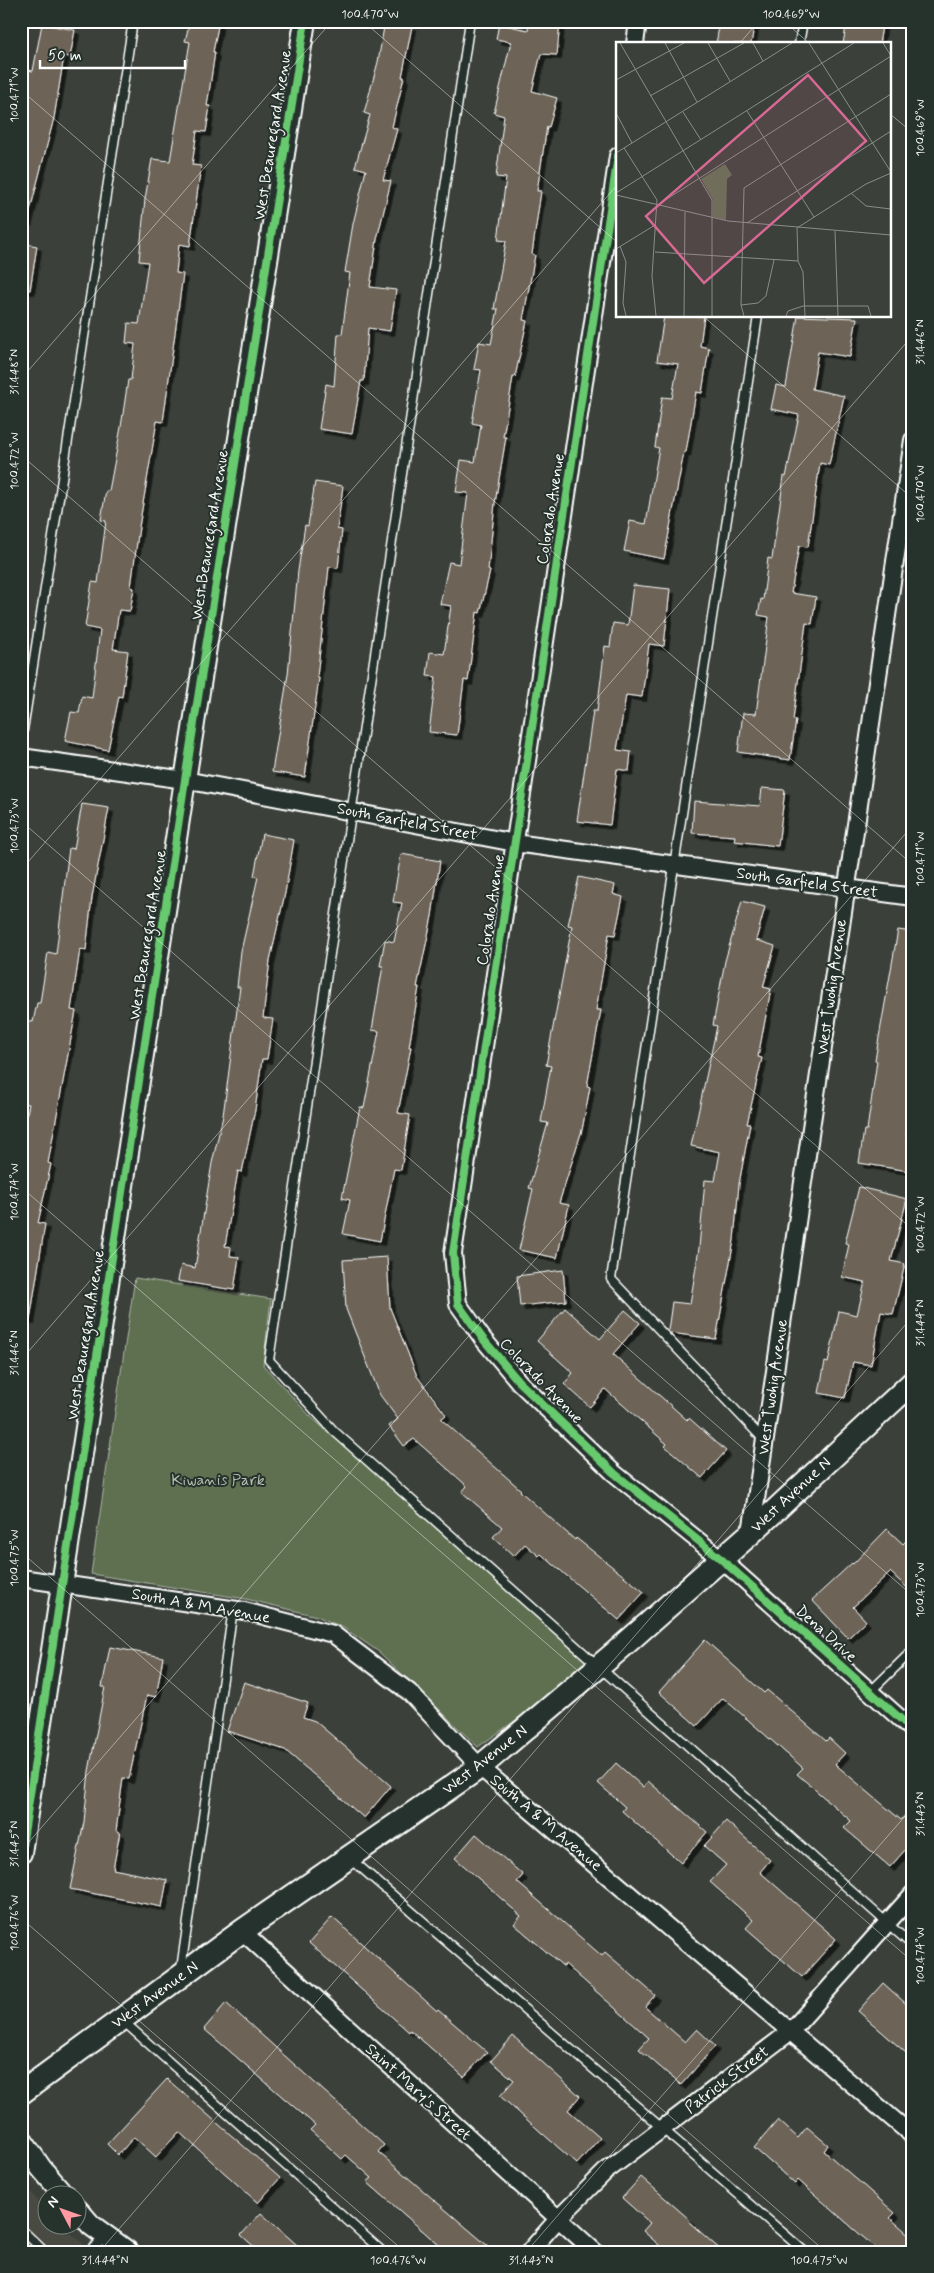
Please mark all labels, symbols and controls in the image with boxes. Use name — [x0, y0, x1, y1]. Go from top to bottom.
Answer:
text: 100.470°W — [341, 7, 399, 23]
text: 100.469°W — [762, 7, 820, 23]
scale bar — [40, 38, 185, 70]
inset map — [616, 42, 892, 318]
text: 50 m — [48, 46, 82, 66]
street label: West Beauregard Avenue — [249, 48, 298, 222]
text: 100.471°W — [7, 67, 23, 122]
text: 100.469°W — [913, 99, 929, 157]
text: 31.446°N — [913, 319, 929, 365]
text: 31.448°N — [7, 349, 23, 395]
text: 100.472°W — [7, 432, 23, 490]
street label: West Beauregard Avenue — [186, 448, 235, 622]
street label: Colorado Avenue — [532, 452, 570, 566]
text: 100.470°W — [913, 465, 929, 523]
text: 100.473°W — [7, 798, 23, 854]
street label: South Garfield Street — [335, 798, 479, 846]
text: 100.471°W — [913, 831, 929, 886]
street label: West Beauregard Avenue — [124, 848, 173, 1022]
street label: Colorado Avenue — [472, 853, 510, 967]
street label: South Garfield Street — [735, 863, 879, 903]
street label: West Twohig Avenue — [812, 917, 852, 1056]
text: 100.474°W — [7, 1163, 23, 1221]
text: 100.472°W — [913, 1196, 929, 1254]
street label: West Beauregard Avenue — [62, 1248, 111, 1422]
text: 31.444°N — [913, 1300, 929, 1346]
street label: West Twohig Avenue — [753, 1317, 793, 1456]
text: 31.446°N — [7, 1330, 23, 1376]
street label: Colorado Avenue — [495, 1333, 587, 1429]
street label: West Avenue N — [746, 1452, 836, 1538]
park label: Kiwanis Park — [171, 1470, 265, 1491]
text: 100.475°W — [7, 1529, 23, 1586]
text: 100.473°W — [913, 1562, 929, 1618]
street label: South A & M Avenue — [130, 1583, 272, 1629]
street label: Dena Drive — [791, 1601, 861, 1667]
street label: West Avenue N — [438, 1720, 532, 1800]
street label: South A & M Avenue — [485, 1770, 607, 1876]
text: 31.443°N — [913, 1792, 929, 1836]
text: 31.445°N — [7, 1821, 23, 1867]
text: 100.476°W — [7, 1895, 23, 1951]
text: 100.474°W — [913, 1927, 929, 1985]
street label: West Avenue N — [107, 1956, 203, 2034]
street label: Saint Mary's Street — [361, 2039, 475, 2145]
street label: Patrick Street — [681, 2041, 774, 2119]
north arrow — [38, 2186, 88, 2236]
text: N — [43, 2193, 63, 2212]
text: 31.444°N — [82, 2253, 128, 2269]
text: 100.476°W — [370, 2253, 426, 2269]
text: 31.443°N — [509, 2253, 553, 2269]
text: 100.475°W — [791, 2253, 848, 2269]

